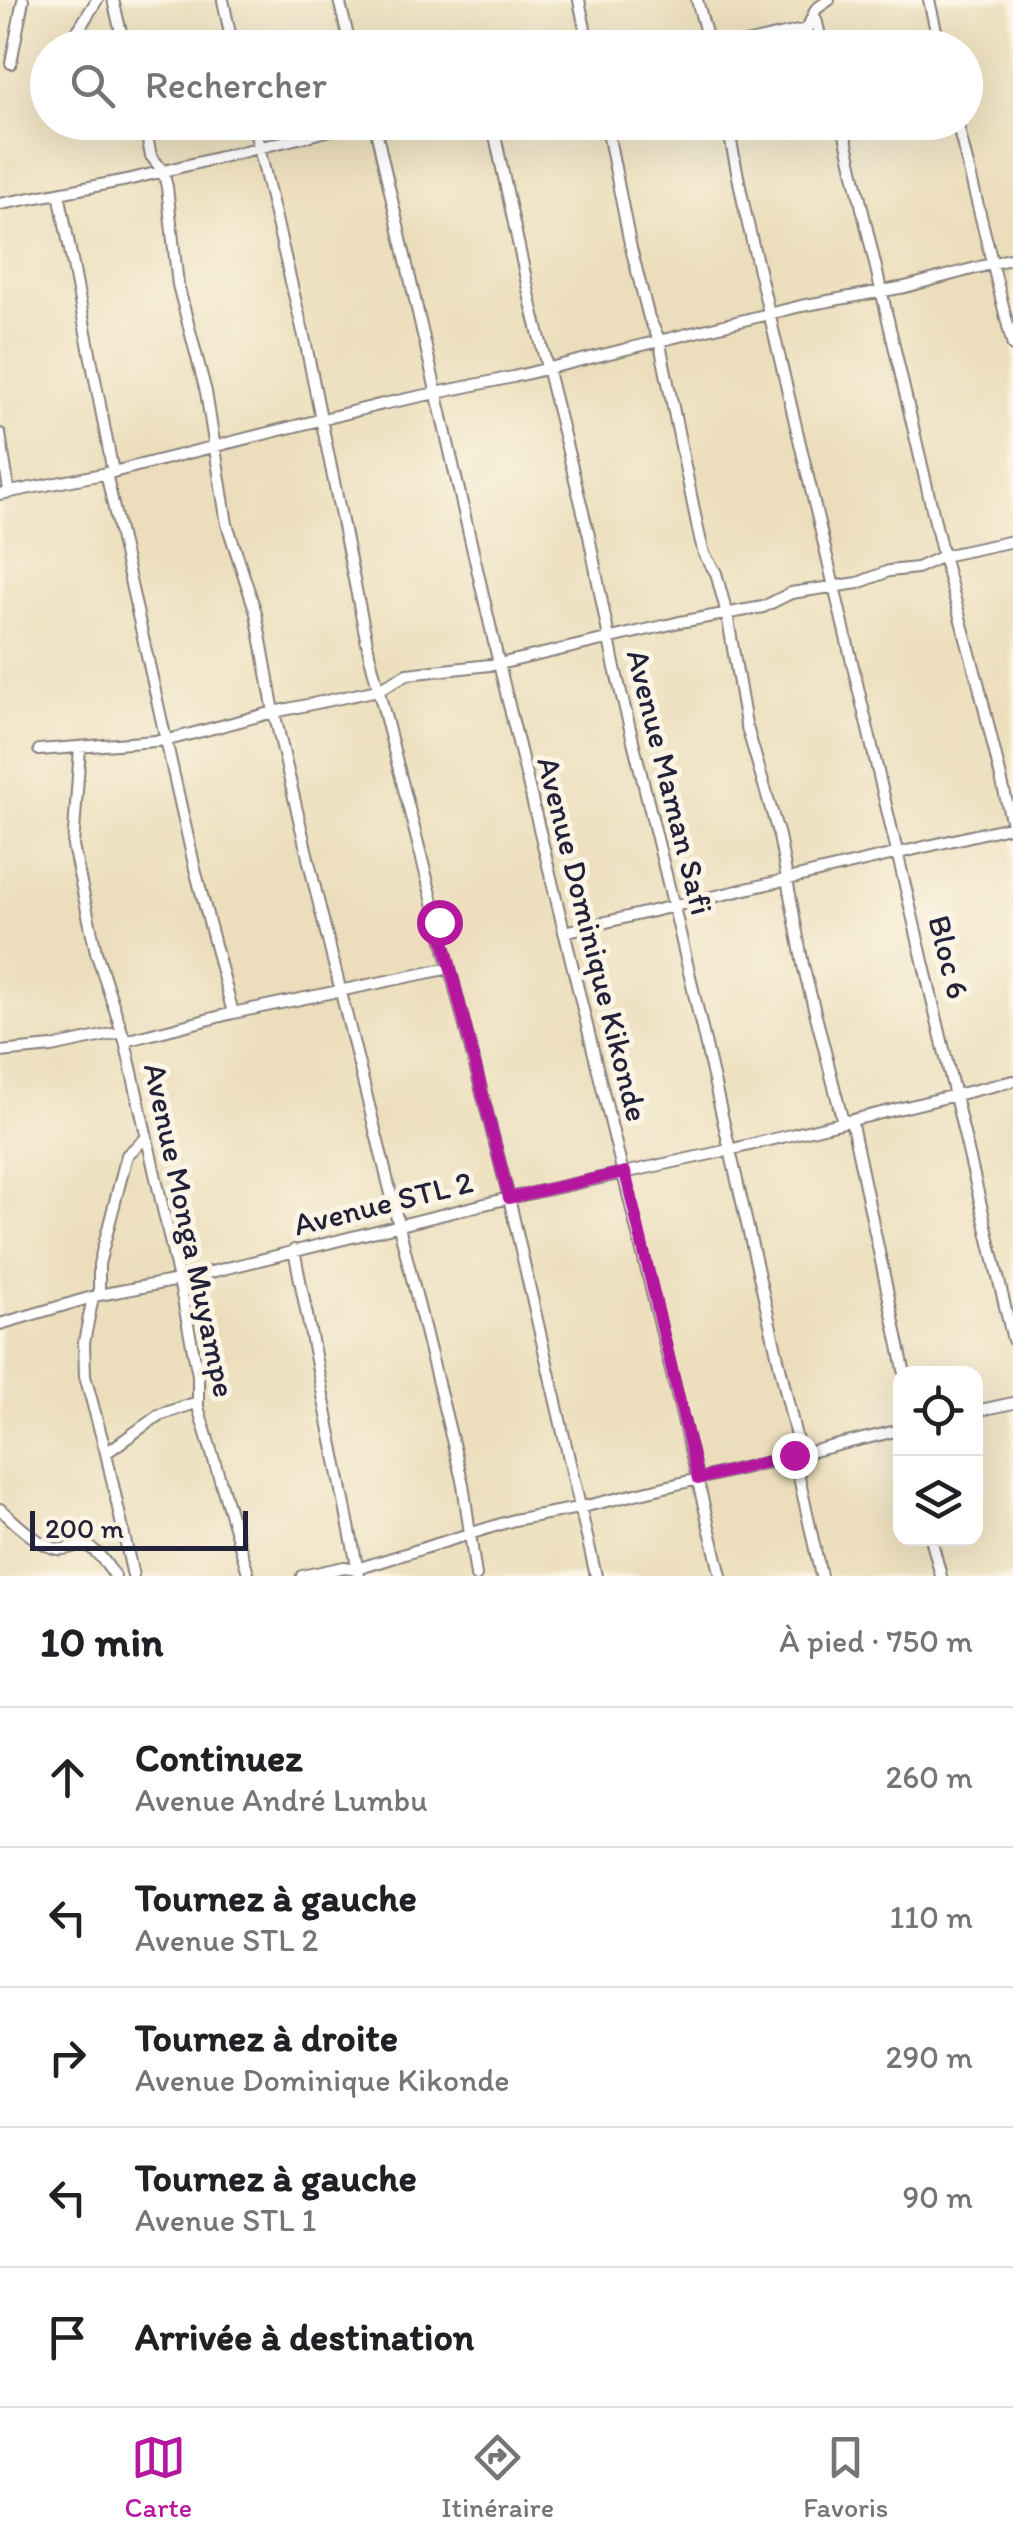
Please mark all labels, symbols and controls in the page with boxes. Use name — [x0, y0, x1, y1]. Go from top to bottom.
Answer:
search box — [30, 30, 983, 140]
icon: search — [65, 58, 120, 113]
text: Rechercher — [145, 62, 327, 108]
street label: Avenue Maman Safi — [619, 645, 721, 919]
street label: Avenue Dominique Kikonde — [529, 753, 657, 1125]
route start — [417, 900, 463, 946]
street label: Bloc 6 — [920, 911, 978, 1003]
street label: Avenue Monga Muyampe — [136, 1059, 244, 1401]
street label: Avenue STL 2 — [289, 1162, 477, 1244]
map controls — [893, 1366, 983, 1546]
button: locate — [893, 1366, 983, 1456]
route end — [772, 1433, 818, 1479]
button: layers — [893, 1456, 983, 1546]
scale bar — [30, 1506, 248, 1550]
text: 200 m — [45, 1511, 124, 1545]
text: 10 min — [40, 1616, 163, 1667]
text: À pied · 750 m — [779, 1622, 973, 1660]
text: Continuez — [135, 1735, 303, 1781]
icon: ahead — [40, 1750, 95, 1805]
text: 260 m — [885, 1758, 973, 1796]
text: Avenue André Lumbu — [135, 1781, 428, 1819]
text: Tournez à gauche — [135, 1875, 417, 1921]
icon: left — [40, 1890, 95, 1945]
text: 110 m — [889, 1898, 973, 1936]
text: Avenue STL 2 — [135, 1921, 318, 1959]
text: Tournez à droite — [135, 2015, 398, 2061]
icon: right — [40, 2030, 95, 2085]
text: 290 m — [886, 2038, 973, 2076]
text: Avenue Dominique Kikonde — [135, 2061, 510, 2099]
text: Tournez à gauche — [135, 2155, 417, 2201]
icon: left — [40, 2170, 95, 2225]
text: 90 m — [902, 2178, 973, 2216]
text: Avenue STL 1 — [135, 2201, 316, 2239]
icon: arrive — [40, 2310, 95, 2365]
text: Arrivée à destination — [135, 2314, 474, 2360]
tab: Carte — [125, 2430, 192, 2524]
tab: Itinéraire — [441, 2430, 554, 2524]
tab: Favoris — [803, 2430, 888, 2524]

